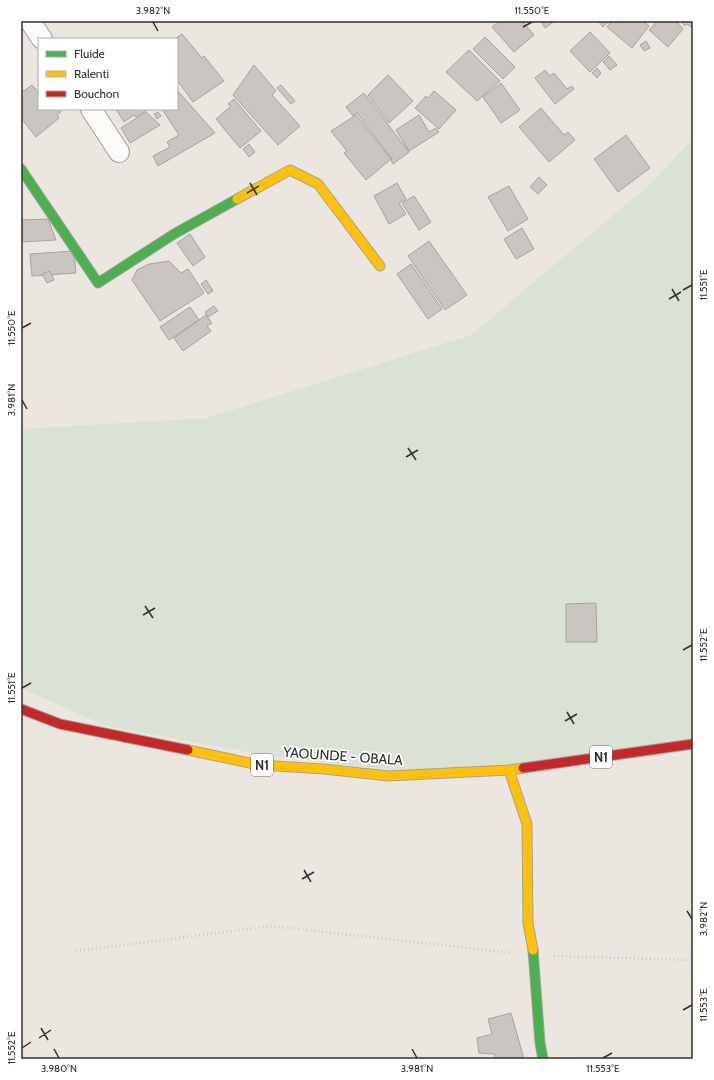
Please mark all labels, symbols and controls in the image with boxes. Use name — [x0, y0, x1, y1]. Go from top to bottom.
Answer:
text: 3.982°N — [136, 4, 170, 17]
text: 11.550°E — [515, 4, 550, 17]
legend — [38, 38, 178, 110]
text: Fluide — [74, 46, 105, 61]
text: Ralenti — [74, 66, 109, 81]
text: Bouchon — [74, 86, 120, 101]
text: 11.551°E — [697, 269, 710, 301]
text: 11.550°E — [5, 310, 18, 345]
text: 3.981°N — [5, 384, 18, 416]
text: 11.552°E — [697, 628, 710, 662]
text: 11.551°E — [5, 672, 18, 704]
street label: YAOUNDE - OBALA — [282, 743, 404, 769]
road number: N1 — [590, 746, 612, 768]
road number: N1 — [251, 754, 273, 776]
text: 3.982°N — [697, 902, 710, 936]
text: 11.553°E — [697, 988, 710, 1022]
text: 11.552°E — [5, 1031, 18, 1065]
text: 3.980°N — [41, 1062, 77, 1075]
text: 3.981°N — [401, 1062, 433, 1075]
text: 11.553°E — [586, 1062, 620, 1075]

